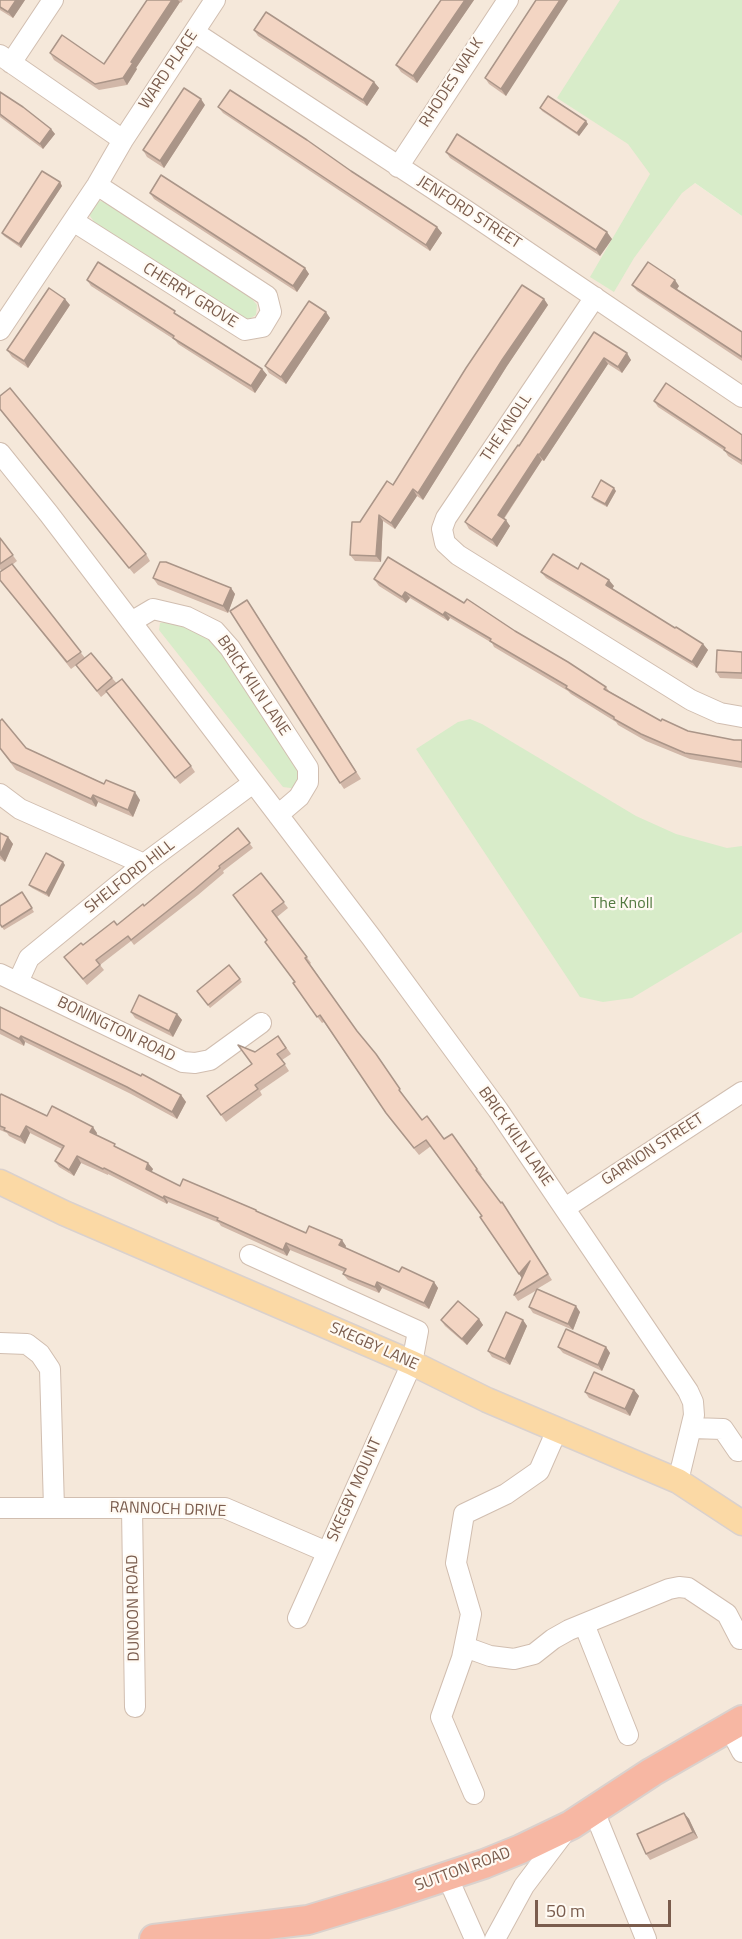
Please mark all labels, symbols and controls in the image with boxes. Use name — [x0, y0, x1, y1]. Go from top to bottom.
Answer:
street label: WARD PLACE — [136, 27, 202, 113]
street label: RHODES WALK — [416, 35, 488, 131]
street label: JENFORD STREET — [414, 172, 524, 254]
street label: CHERRY GROVE — [139, 259, 241, 333]
street label: THE KNOLL — [477, 391, 537, 465]
street label: BRICK KILN LANE — [212, 632, 294, 740]
street label: SHELFORD HILL — [81, 836, 179, 918]
park label: The Knoll — [591, 894, 653, 914]
street label: BONINGTON ROAD — [54, 993, 178, 1067]
street label: BRICK KILN LANE — [474, 1084, 556, 1190]
street label: GARNON STREET — [598, 1110, 708, 1190]
street label: SKEGBY LANE — [327, 1319, 421, 1375]
street label: SKEGBY MOUNT — [324, 1435, 386, 1545]
street label: RANNOCH DRIVE — [109, 1498, 227, 1522]
street label: DUNOON ROAD — [123, 1554, 145, 1662]
street label: SUTTON ROAD — [413, 1844, 513, 1896]
scale bar — [538, 1888, 674, 1926]
text: 50 m — [546, 1897, 585, 1924]

